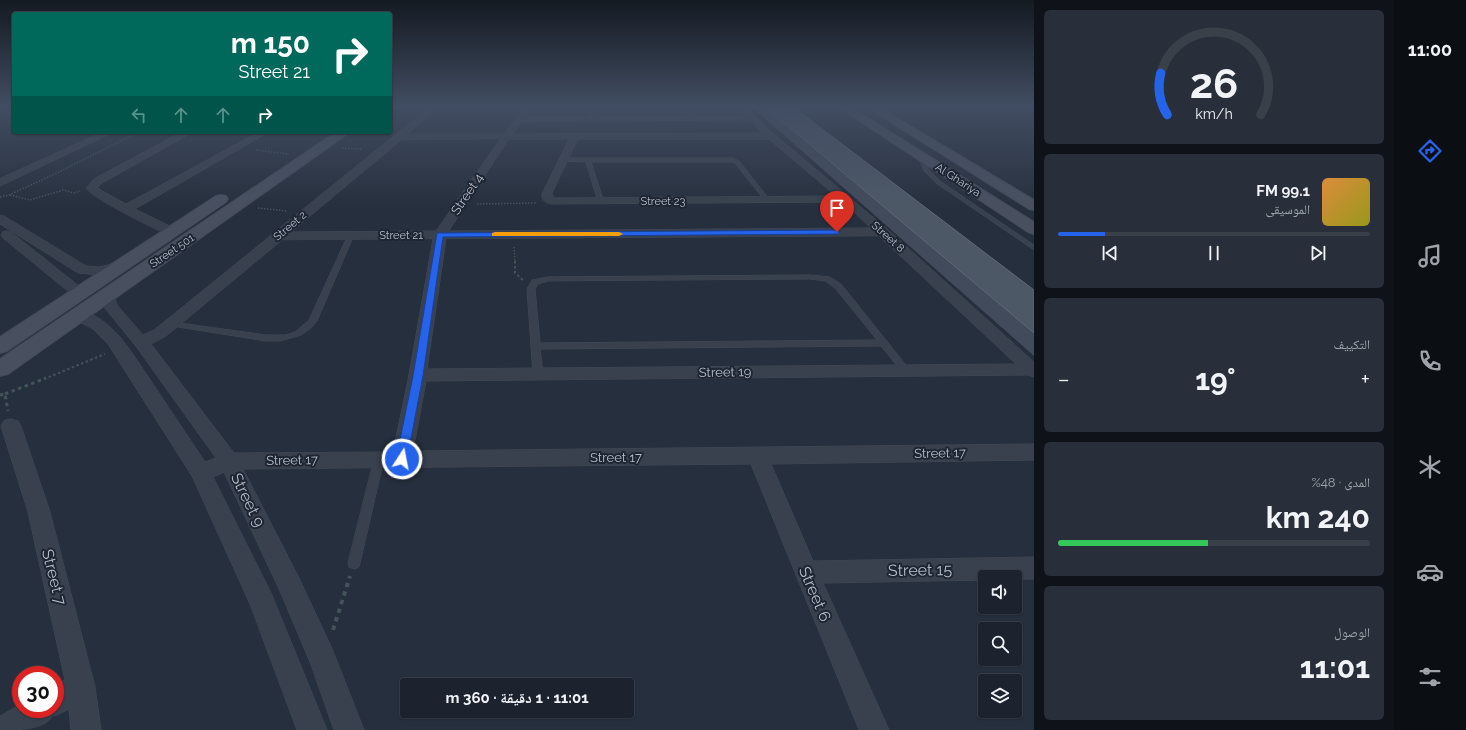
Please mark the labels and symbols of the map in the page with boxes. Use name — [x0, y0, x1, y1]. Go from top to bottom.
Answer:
street label: Al Ghariya — [933, 161, 983, 199]
street label: Street 4 — [448, 171, 486, 217]
pin — [820, 191, 854, 232]
street label: Street 23 — [641, 195, 686, 208]
street label: Street 2 — [271, 208, 309, 244]
street label: Street 8 — [869, 219, 907, 255]
street label: Street 21 — [379, 229, 423, 242]
street label: Street 501 — [147, 231, 197, 271]
street label: Street 19 — [699, 364, 752, 380]
position arrow — [381, 438, 423, 480]
street label: Street 17 — [914, 445, 966, 461]
street label: Street 17 — [590, 450, 642, 465]
street label: Street 17 — [266, 452, 318, 468]
street label: Street 9 — [227, 470, 269, 530]
street label: Street 7 — [38, 547, 70, 607]
street label: Street 15 — [888, 560, 952, 580]
street label: Street 6 — [795, 564, 835, 624]
speed limit sign: 30 — [12, 666, 64, 718]

